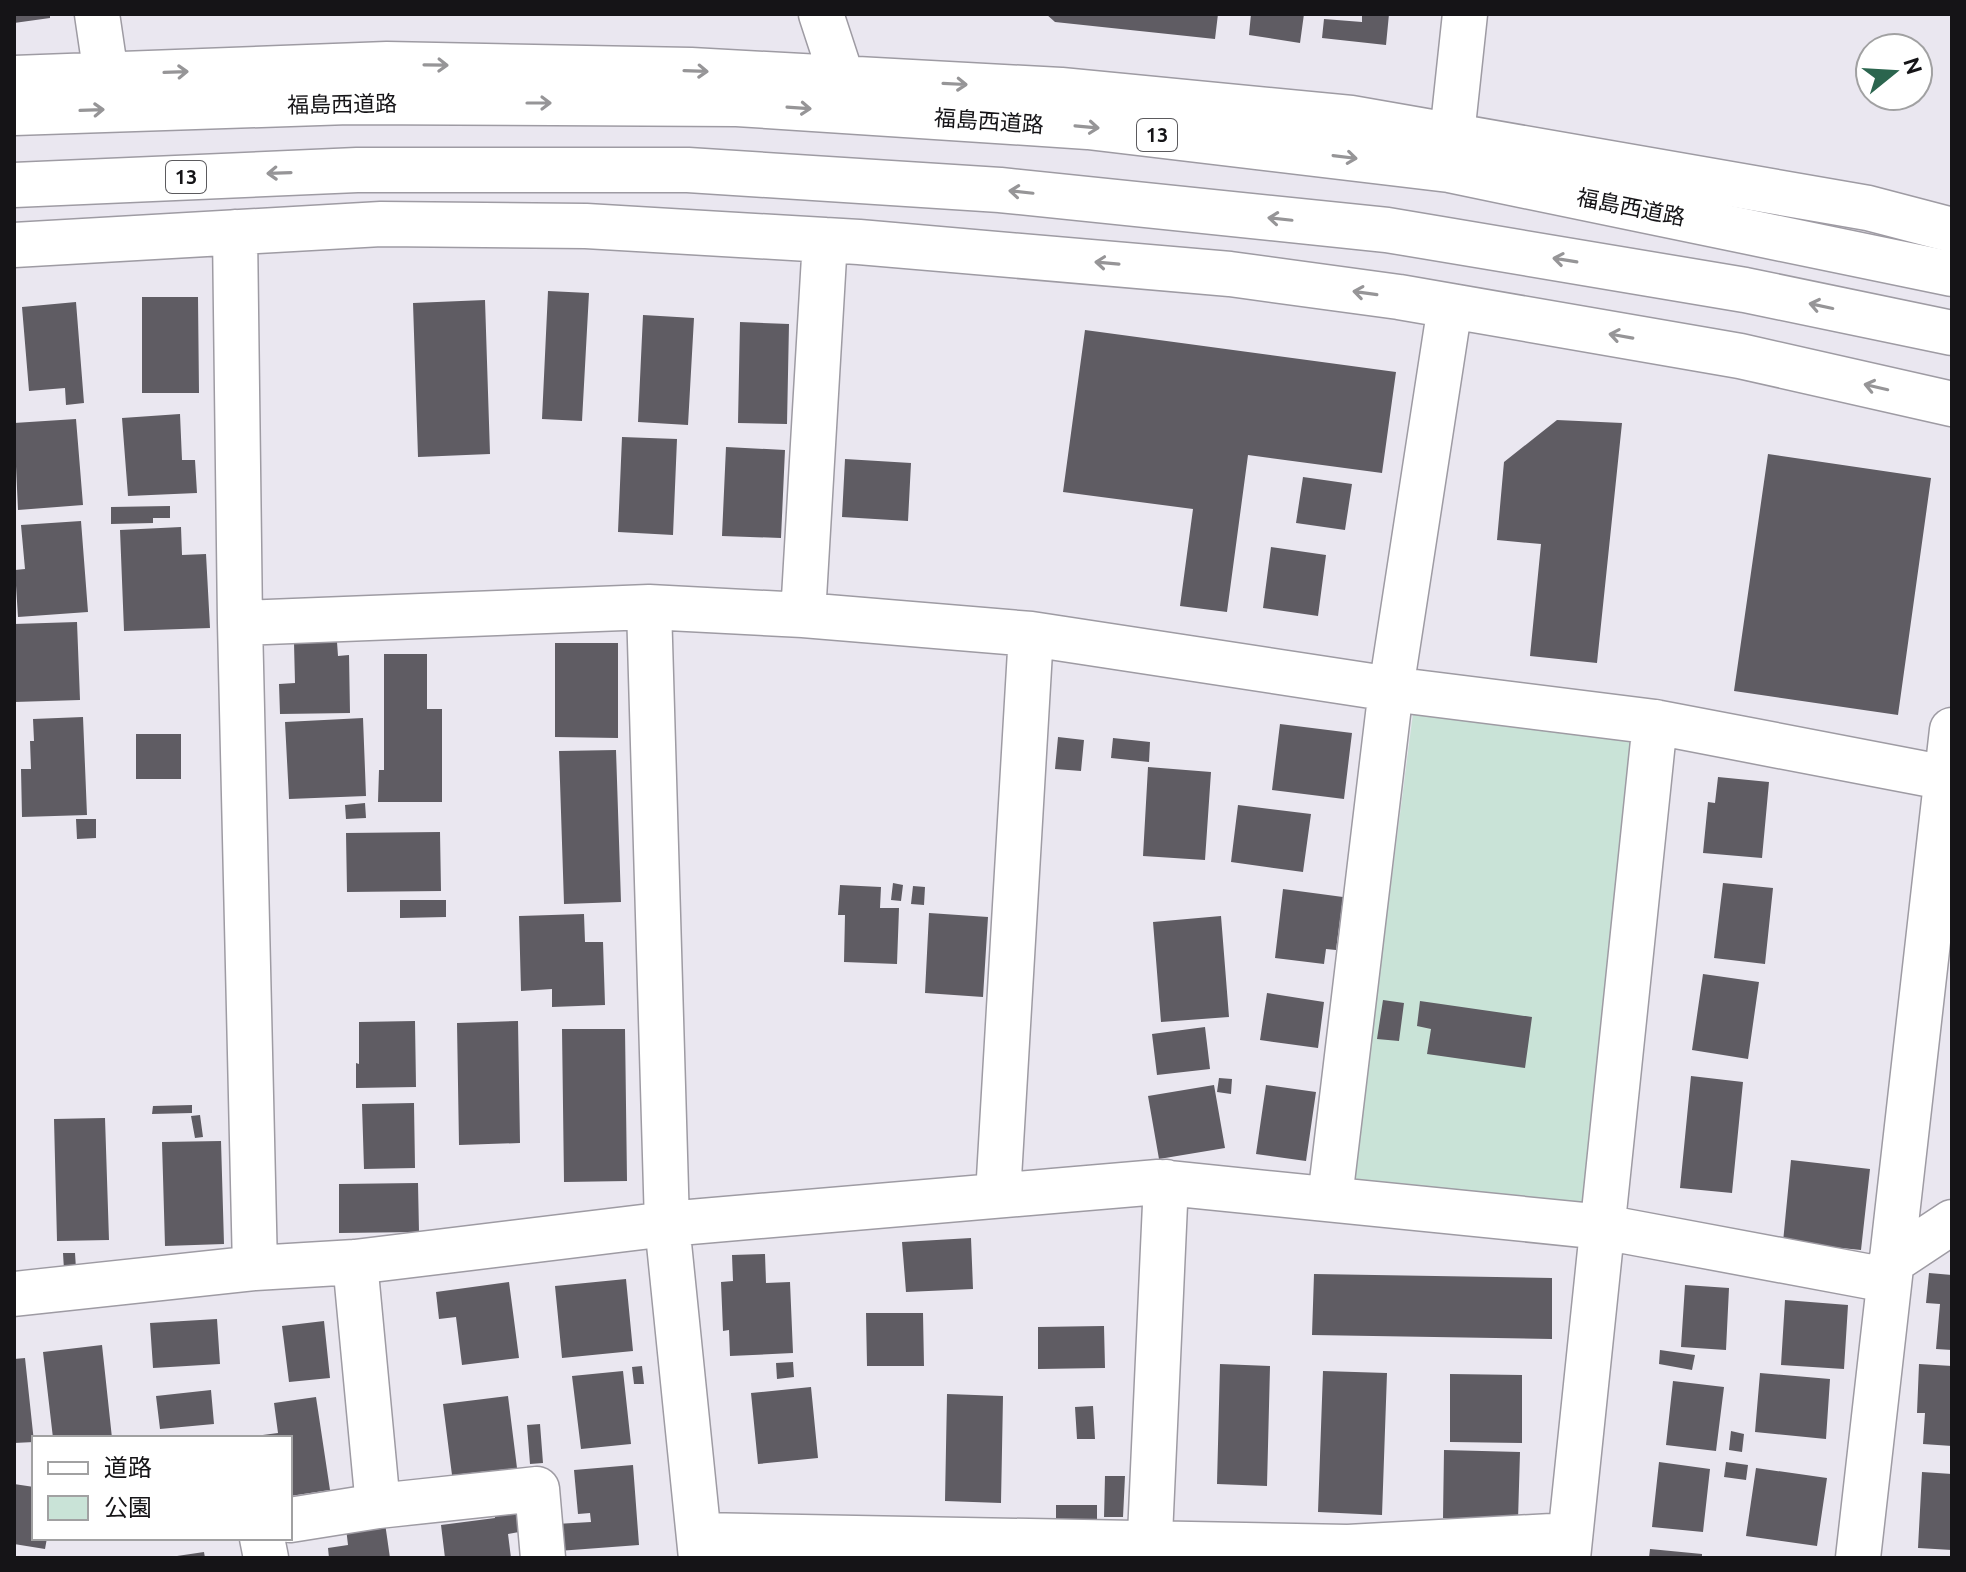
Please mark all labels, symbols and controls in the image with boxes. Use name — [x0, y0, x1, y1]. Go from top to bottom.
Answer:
north arrow — [1854, 32, 1934, 112]
text: N — [1899, 54, 1928, 77]
one-way arrow — [422, 58, 449, 73]
one-way arrow — [682, 63, 709, 78]
one-way arrow — [162, 65, 189, 80]
one-way arrow — [941, 77, 968, 92]
street label: 福島西道路 — [287, 90, 397, 117]
one-way arrow — [525, 95, 552, 111]
one-way arrow — [785, 101, 812, 116]
one-way arrow — [78, 103, 105, 118]
street label: 福島西道路 — [933, 104, 1045, 137]
road number: 13 — [1137, 119, 1177, 151]
one-way arrow — [1073, 120, 1100, 135]
one-way arrow — [1331, 150, 1358, 165]
road number: 13 — [166, 161, 206, 193]
one-way arrow — [266, 166, 293, 181]
street label: 福島西道路 — [1575, 184, 1687, 229]
one-way arrow — [1008, 185, 1035, 200]
one-way arrow — [1267, 212, 1294, 227]
one-way arrow — [1553, 252, 1578, 267]
one-way arrow — [1094, 255, 1120, 270]
one-way arrow — [1353, 285, 1378, 300]
one-way arrow — [1808, 298, 1834, 313]
one-way arrow — [1609, 327, 1634, 342]
one-way arrow — [1864, 379, 1889, 394]
legend — [32, 1436, 292, 1540]
text: 道路 — [104, 1454, 152, 1481]
text: 公園 — [104, 1494, 152, 1521]

